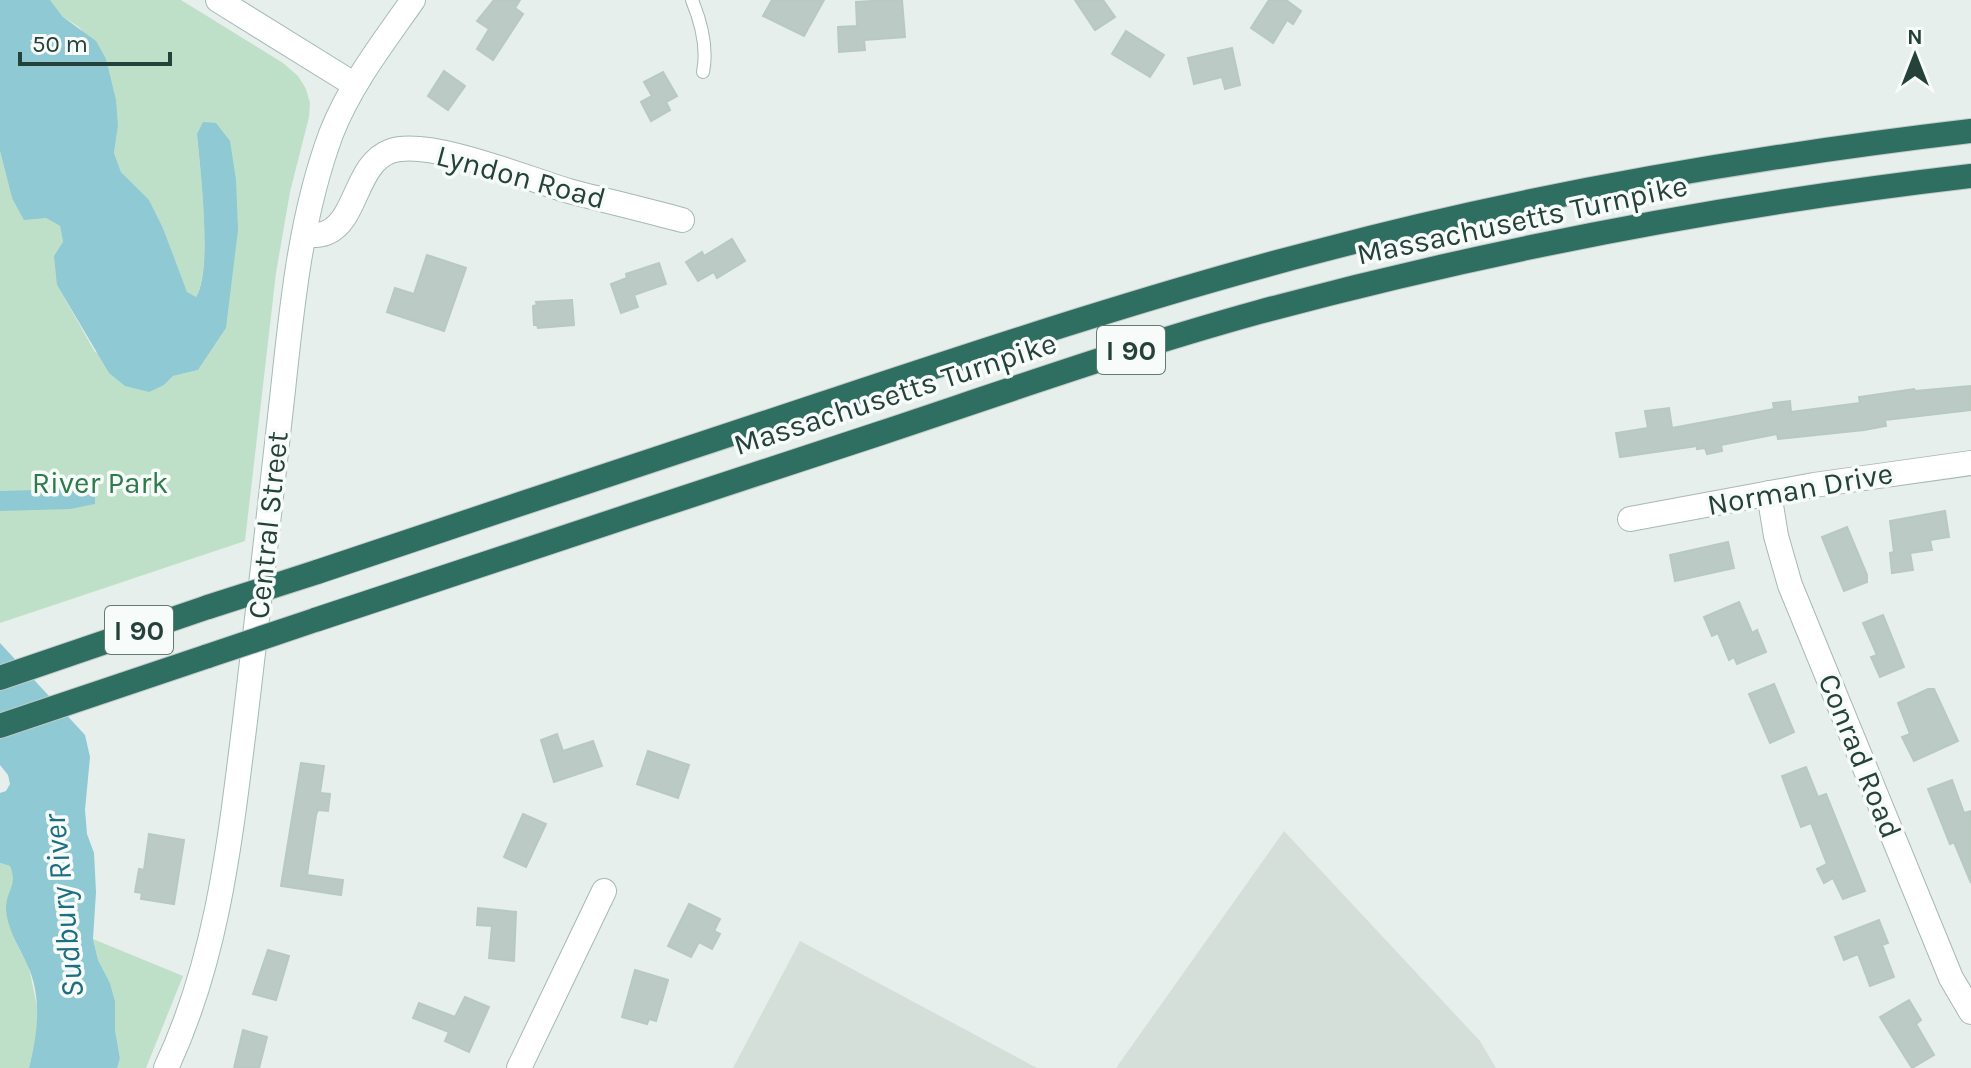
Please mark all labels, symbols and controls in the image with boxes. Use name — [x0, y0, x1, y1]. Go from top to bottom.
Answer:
scale bar — [20, 16, 170, 66]
north arrow — [1875, 16, 1955, 96]
text: N — [1907, 24, 1923, 50]
text: 50 m — [32, 30, 88, 58]
street label: Lyndon Road — [432, 137, 610, 217]
street label: Massachusetts Turnpike — [1353, 167, 1691, 273]
street label: Massachusetts Turnpike — [729, 325, 1061, 463]
road number: I 90 — [1097, 326, 1165, 374]
street label: Central Street — [240, 429, 296, 621]
street label: Norman Drive — [1704, 455, 1896, 523]
park label: River Park — [32, 465, 168, 501]
road number: I 90 — [105, 606, 173, 654]
street label: Conrad Road — [1811, 668, 1909, 844]
water label: Sudbury River — [35, 811, 92, 1000]

